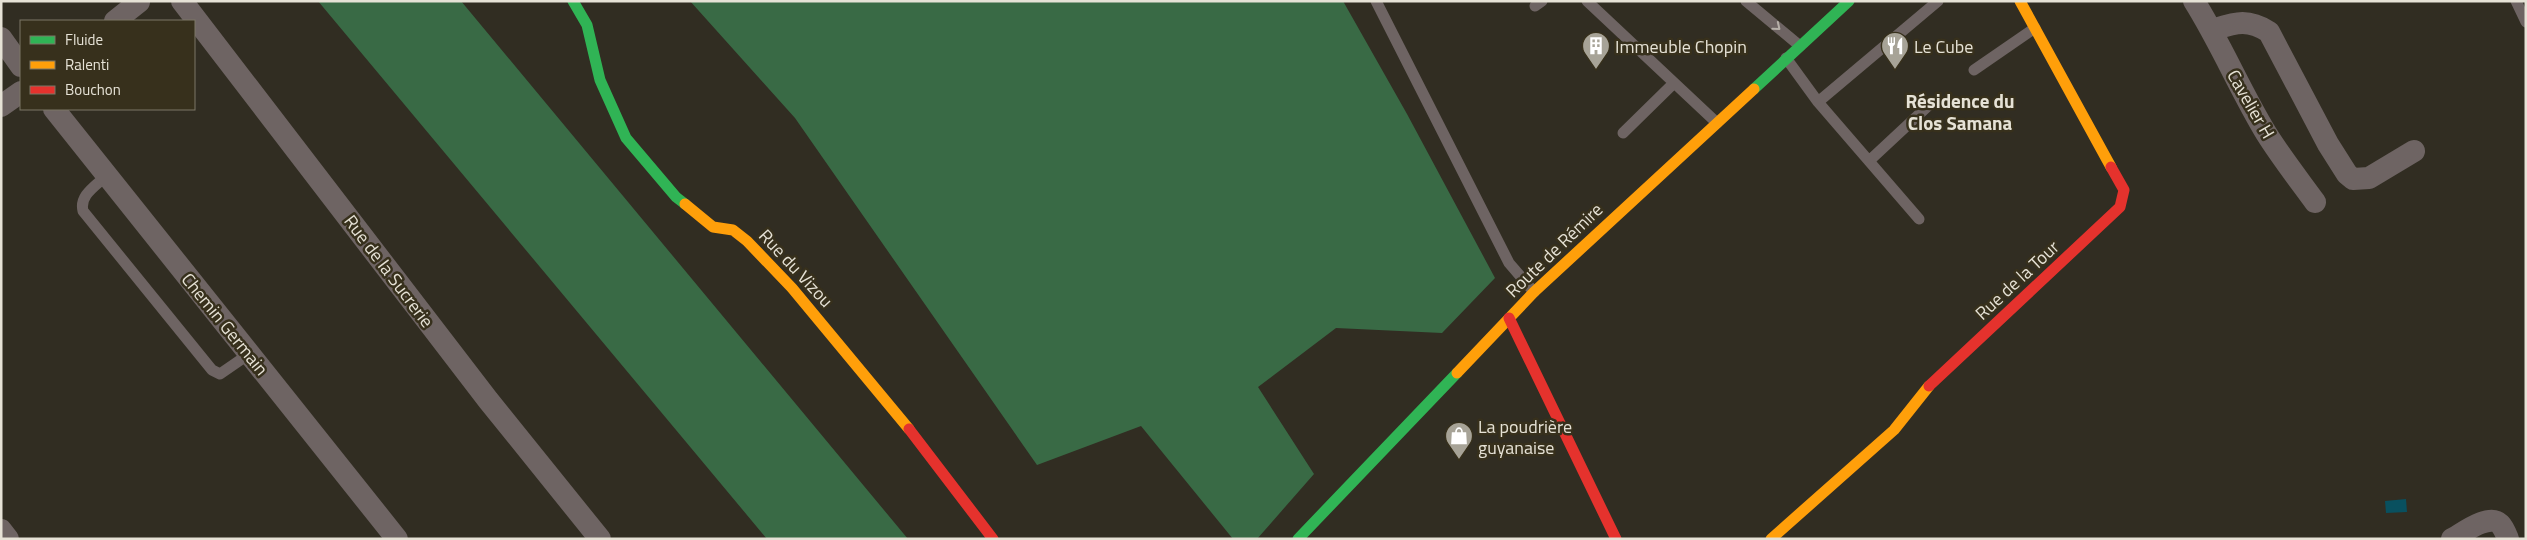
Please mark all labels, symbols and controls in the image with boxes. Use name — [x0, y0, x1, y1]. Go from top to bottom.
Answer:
legend — [20, 20, 195, 110]
one-way arrow — [1771, 21, 1780, 30]
text: Fluide — [65, 28, 103, 51]
building icon: Immeuble Chopin — [1581, 31, 1611, 70]
restaurant icon: Le Cube — [1880, 31, 1910, 70]
place label: Immeuble Chopin — [1615, 33, 1747, 60]
place label: Le Cube — [1914, 33, 1973, 60]
text: Ralenti — [65, 53, 109, 76]
street label: Cavelier H — [2220, 64, 2282, 144]
text: Bouchon — [65, 78, 121, 101]
district label: Résidence du Clos Samana — [1905, 86, 2015, 137]
street label: Route de Rémire — [1499, 196, 1609, 304]
street label: Rue de la Sucrerie — [338, 209, 440, 333]
street label: Rue du Vizou — [753, 223, 839, 313]
street label: Rue de la Tour — [1969, 234, 2065, 326]
street label: Chemin Germain — [175, 267, 275, 381]
place label: La poudrière guyanaise — [1478, 413, 1572, 461]
shop icon: La poudrière guyanaise — [1444, 421, 1474, 460]

